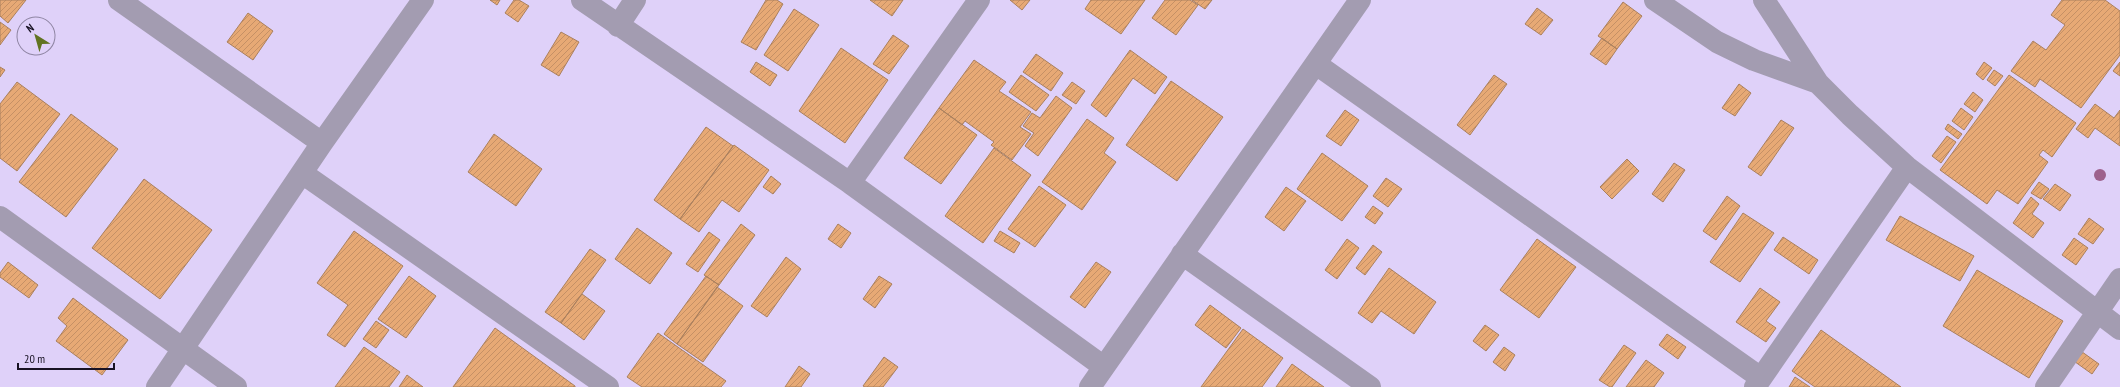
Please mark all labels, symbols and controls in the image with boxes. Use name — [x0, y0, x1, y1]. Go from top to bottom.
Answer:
north arrow — [16, 16, 56, 56]
text: N — [23, 21, 37, 35]
scale bar — [18, 345, 114, 371]
text: 20 m — [24, 351, 45, 366]

